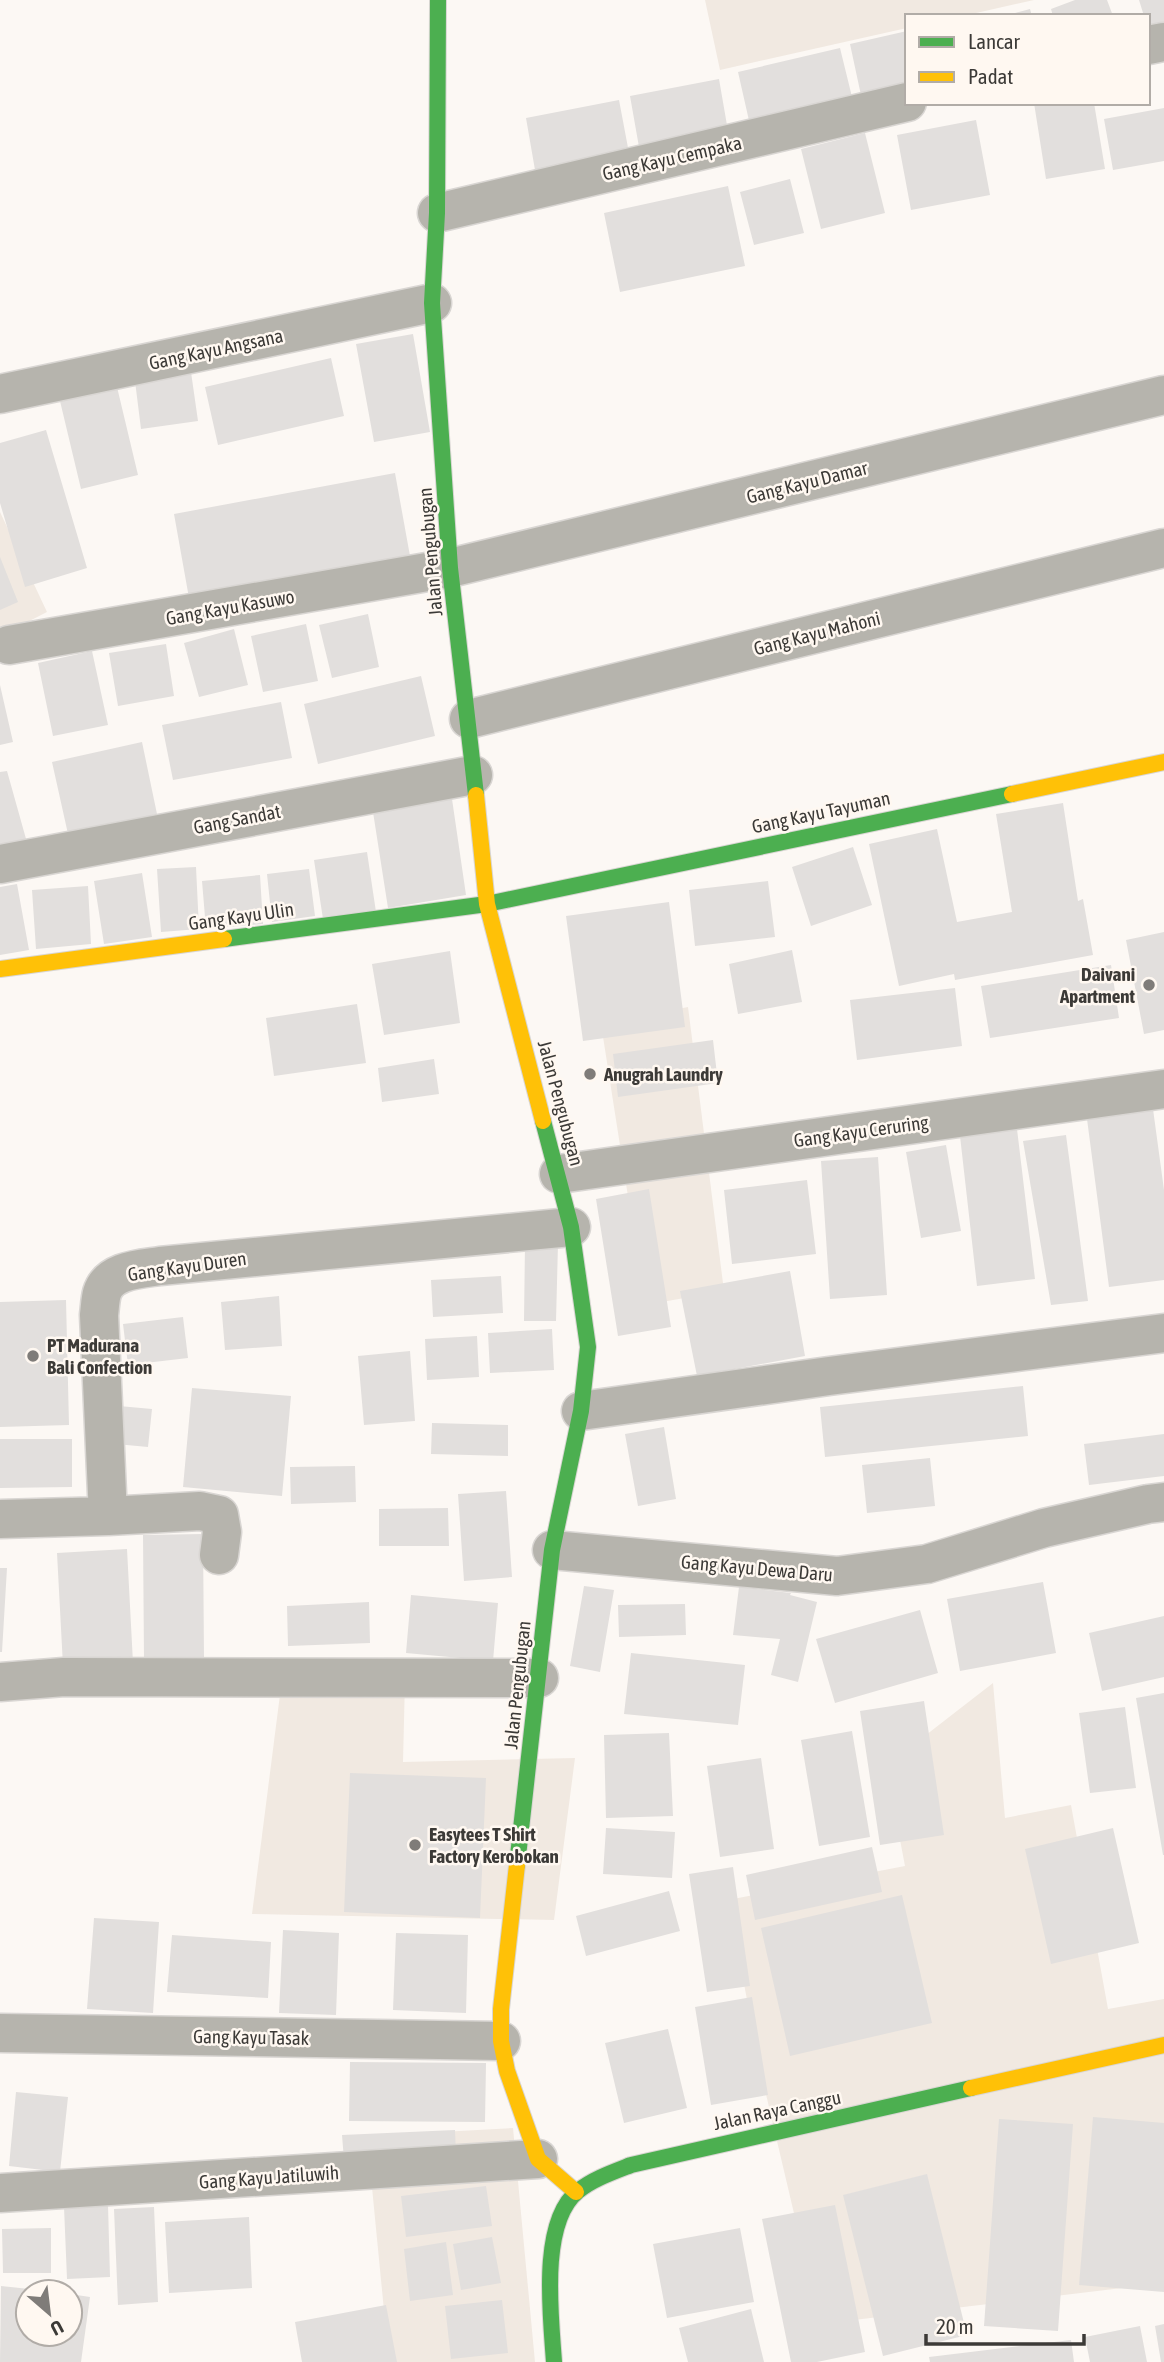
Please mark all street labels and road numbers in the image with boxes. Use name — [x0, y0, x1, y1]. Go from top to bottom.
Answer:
street label: Gang Kayu Cempaka — [600, 131, 744, 185]
street label: Gang Kayu Angsana — [147, 324, 285, 374]
street label: Gang Kayu Damar — [744, 456, 870, 508]
street label: Jalan Pengubugan — [413, 487, 447, 617]
street label: Gang Kayu Kasuwo — [164, 585, 296, 629]
street label: Gang Kayu Mahoni — [751, 607, 883, 659]
street label: Gang Kayu Tayuman — [750, 787, 892, 837]
street label: Gang Sandat — [192, 800, 282, 838]
street label: Gang Kayu Ulin — [187, 898, 295, 934]
street label: Jalan Pengubugan — [534, 1038, 588, 1168]
street label: Gang Kayu Ceruring — [792, 1111, 930, 1151]
street label: Gang Kayu Duren — [126, 1247, 248, 1285]
street label: Gang Kayu Dewa Daru — [680, 1550, 834, 1586]
street label: Jalan Pengubugan — [499, 1620, 535, 1750]
street label: Gang Kayu Tasak — [193, 2025, 310, 2049]
street label: Jalan Raya Canggu — [711, 2086, 843, 2134]
street label: Gang Kayu Jatiluwih — [198, 2161, 340, 2193]

